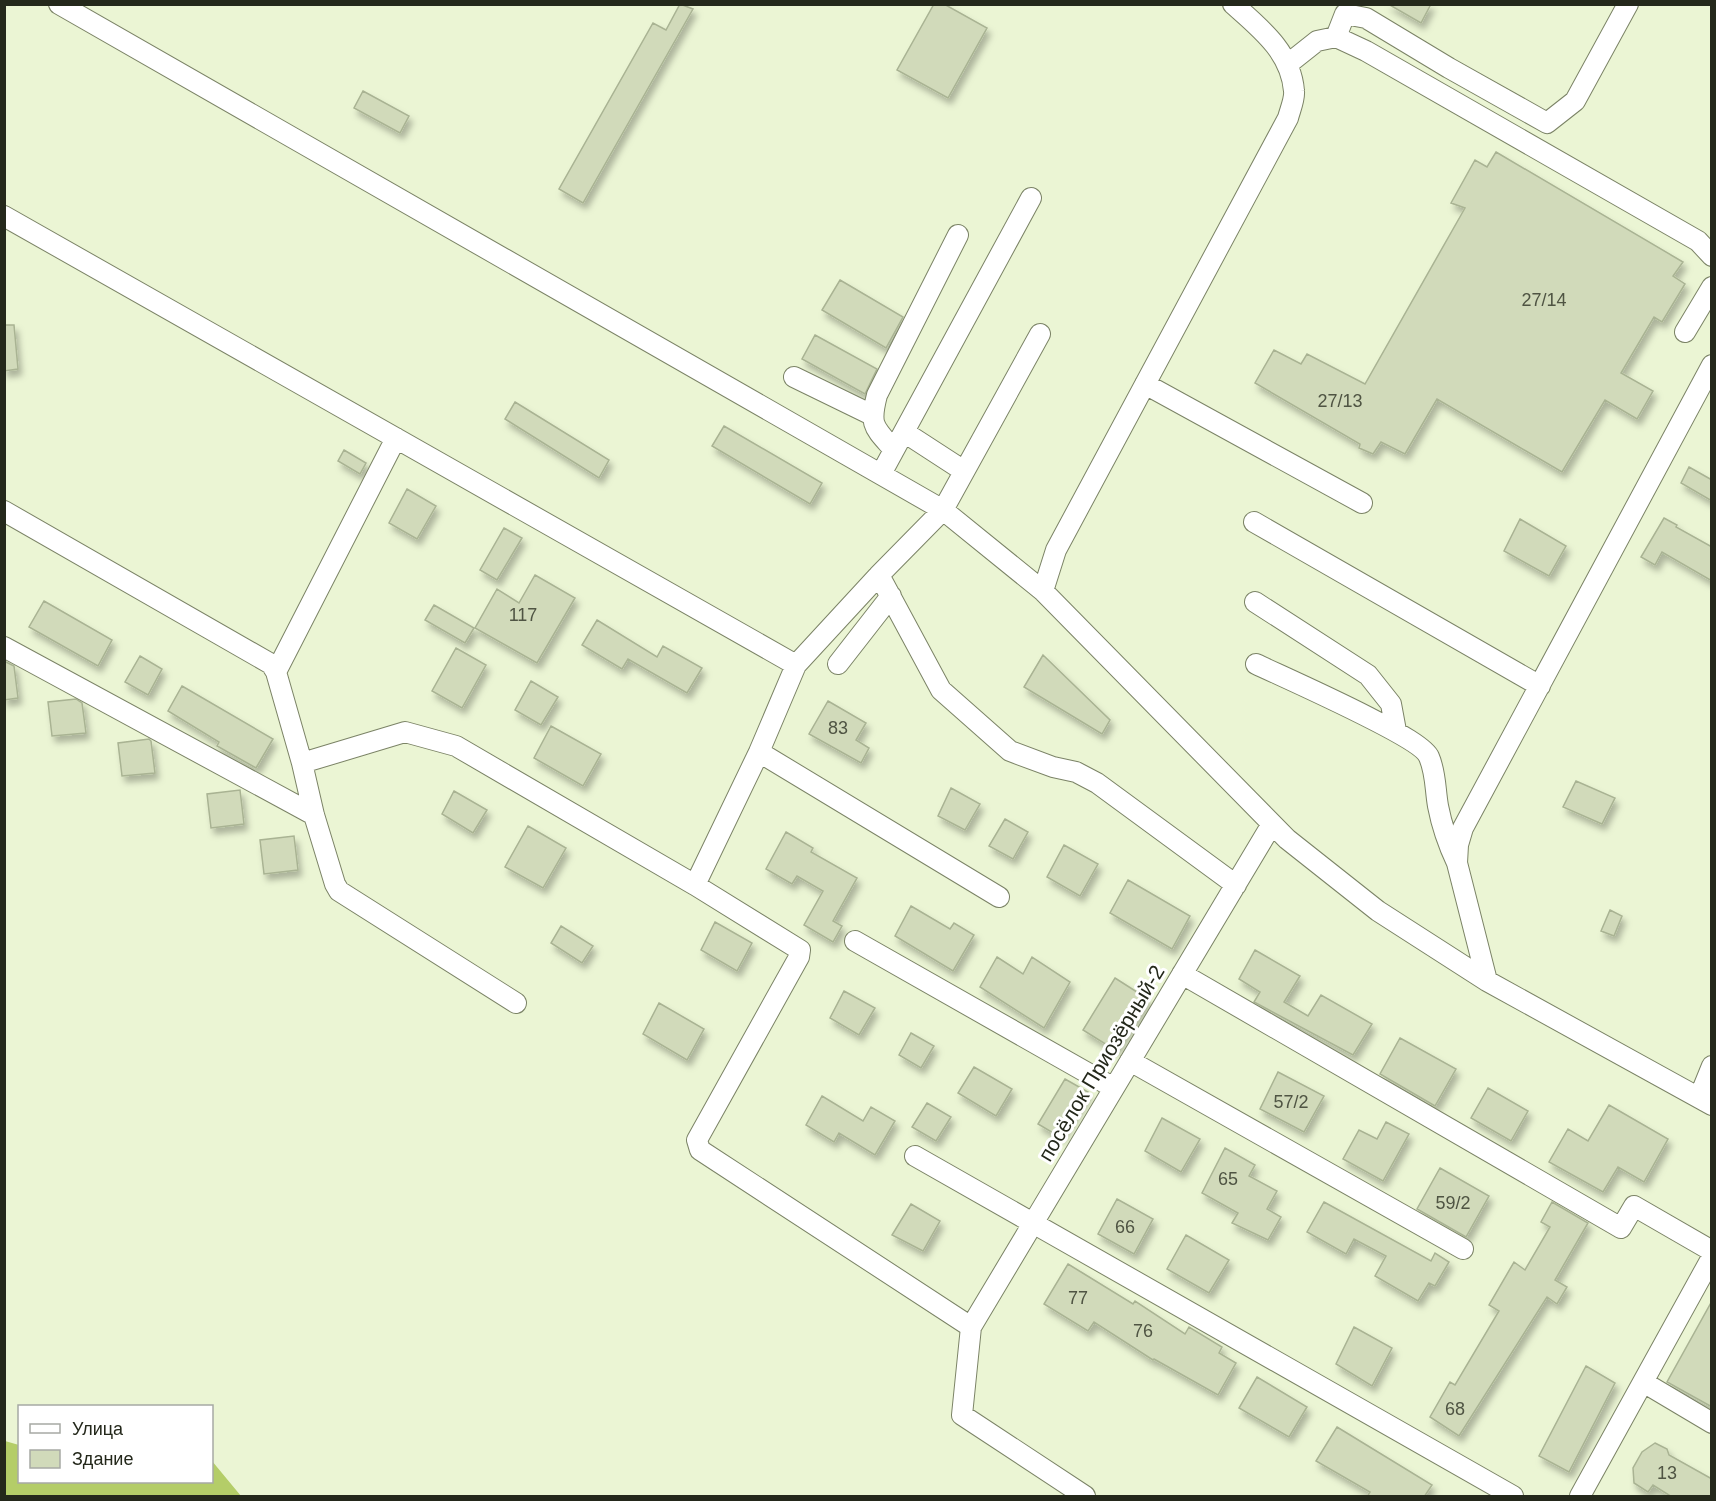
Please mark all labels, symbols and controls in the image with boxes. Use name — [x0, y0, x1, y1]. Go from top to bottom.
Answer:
house number: 27/14 — [1521, 290, 1567, 310]
house number: 27/13 — [1317, 391, 1363, 411]
house number: 117 — [509, 605, 537, 625]
house number: 83 — [828, 718, 848, 738]
street label: посёлок Приозёрный-2 — [1033, 961, 1169, 1165]
house number: 57/2 — [1273, 1092, 1309, 1112]
house number: 65 — [1218, 1169, 1238, 1189]
house number: 59/2 — [1435, 1193, 1471, 1213]
house number: 66 — [1115, 1217, 1135, 1237]
house number: 77 — [1068, 1288, 1088, 1308]
house number: 76 — [1133, 1321, 1153, 1341]
house number: 68 — [1445, 1399, 1465, 1419]
legend — [18, 1405, 213, 1483]
text: Улица — [72, 1419, 124, 1439]
text: Здание — [72, 1449, 133, 1469]
house number: 13 — [1657, 1463, 1677, 1483]

